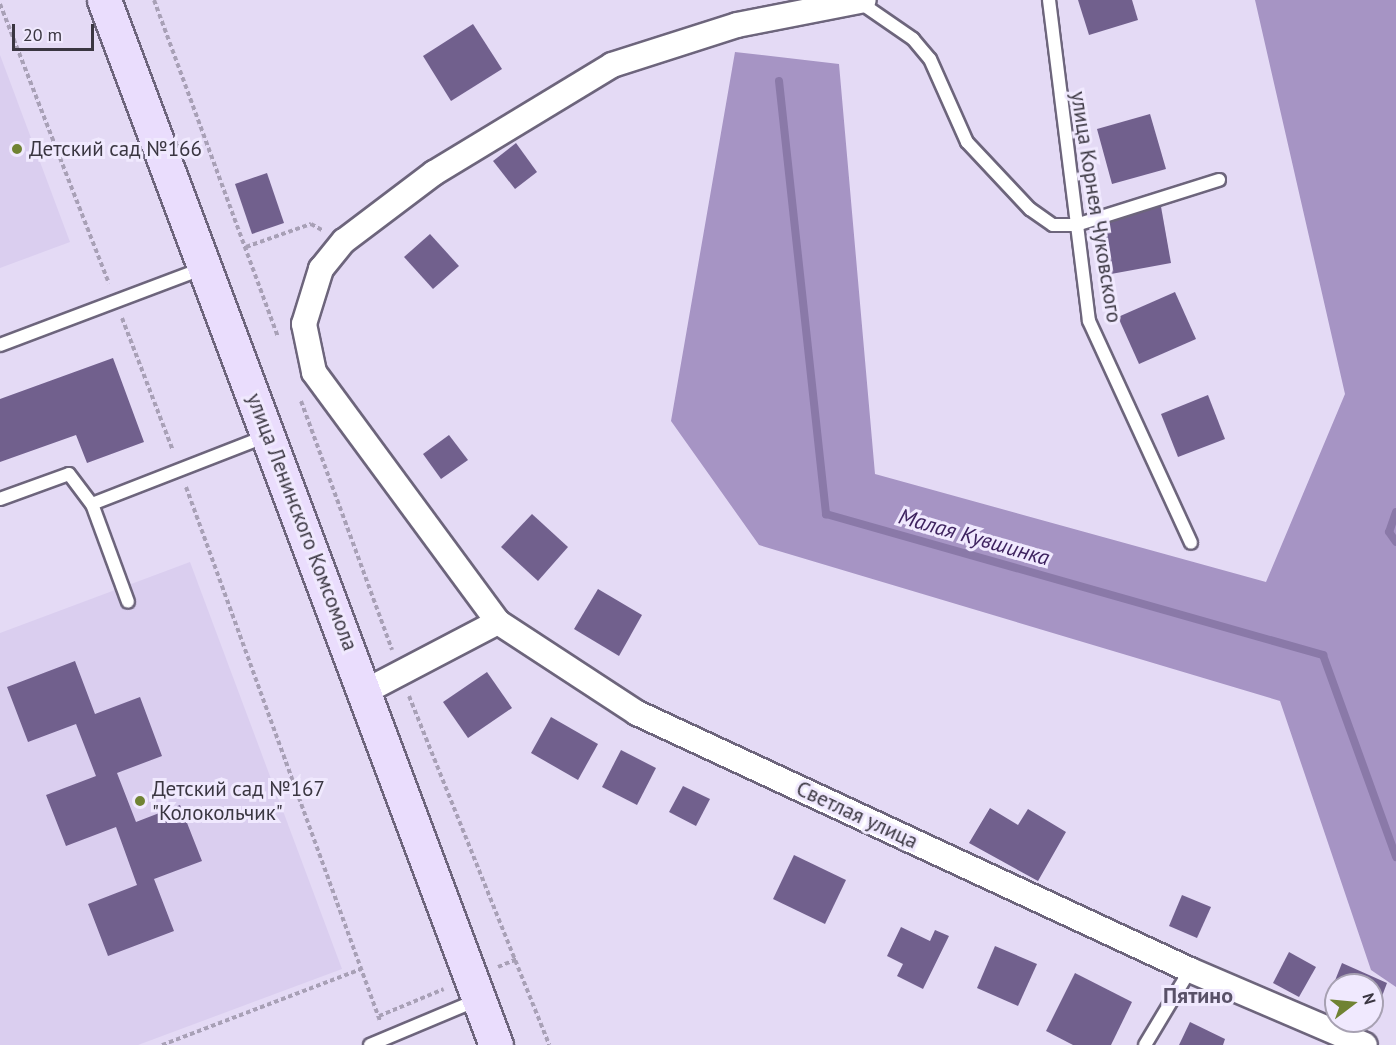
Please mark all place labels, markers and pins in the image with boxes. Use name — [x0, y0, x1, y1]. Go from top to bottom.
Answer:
place label: Детский сад №166 — [29, 136, 202, 162]
marker: Детский сад №166 — [10, 142, 24, 156]
place label: Детский сад №167 "Колокольчик" — [152, 776, 325, 826]
marker: Детский сад №167 "Колокольчик" — [133, 794, 147, 808]

